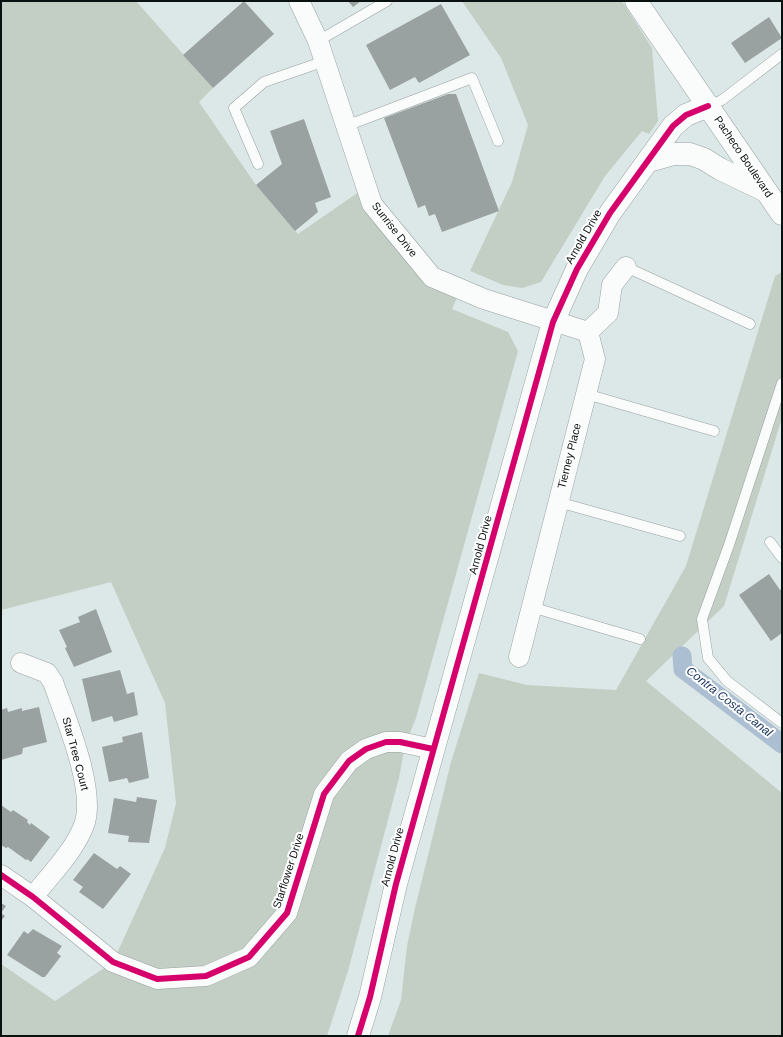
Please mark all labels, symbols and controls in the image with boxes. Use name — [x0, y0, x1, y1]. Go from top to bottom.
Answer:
street label: Pacheco Boulevard — [711, 114, 775, 200]
street label: Sunrise Drive — [368, 200, 420, 260]
street label: Arnold Drive — [563, 207, 605, 267]
street label: Tierney Place — [556, 422, 584, 490]
street label: Arnold Drive — [467, 514, 495, 576]
water label: Contra Costa Canal — [683, 664, 775, 740]
street label: Star Tree Court — [59, 716, 91, 792]
street label: Arnold Drive — [379, 826, 407, 888]
street label: Starflower Drive — [271, 832, 307, 910]

